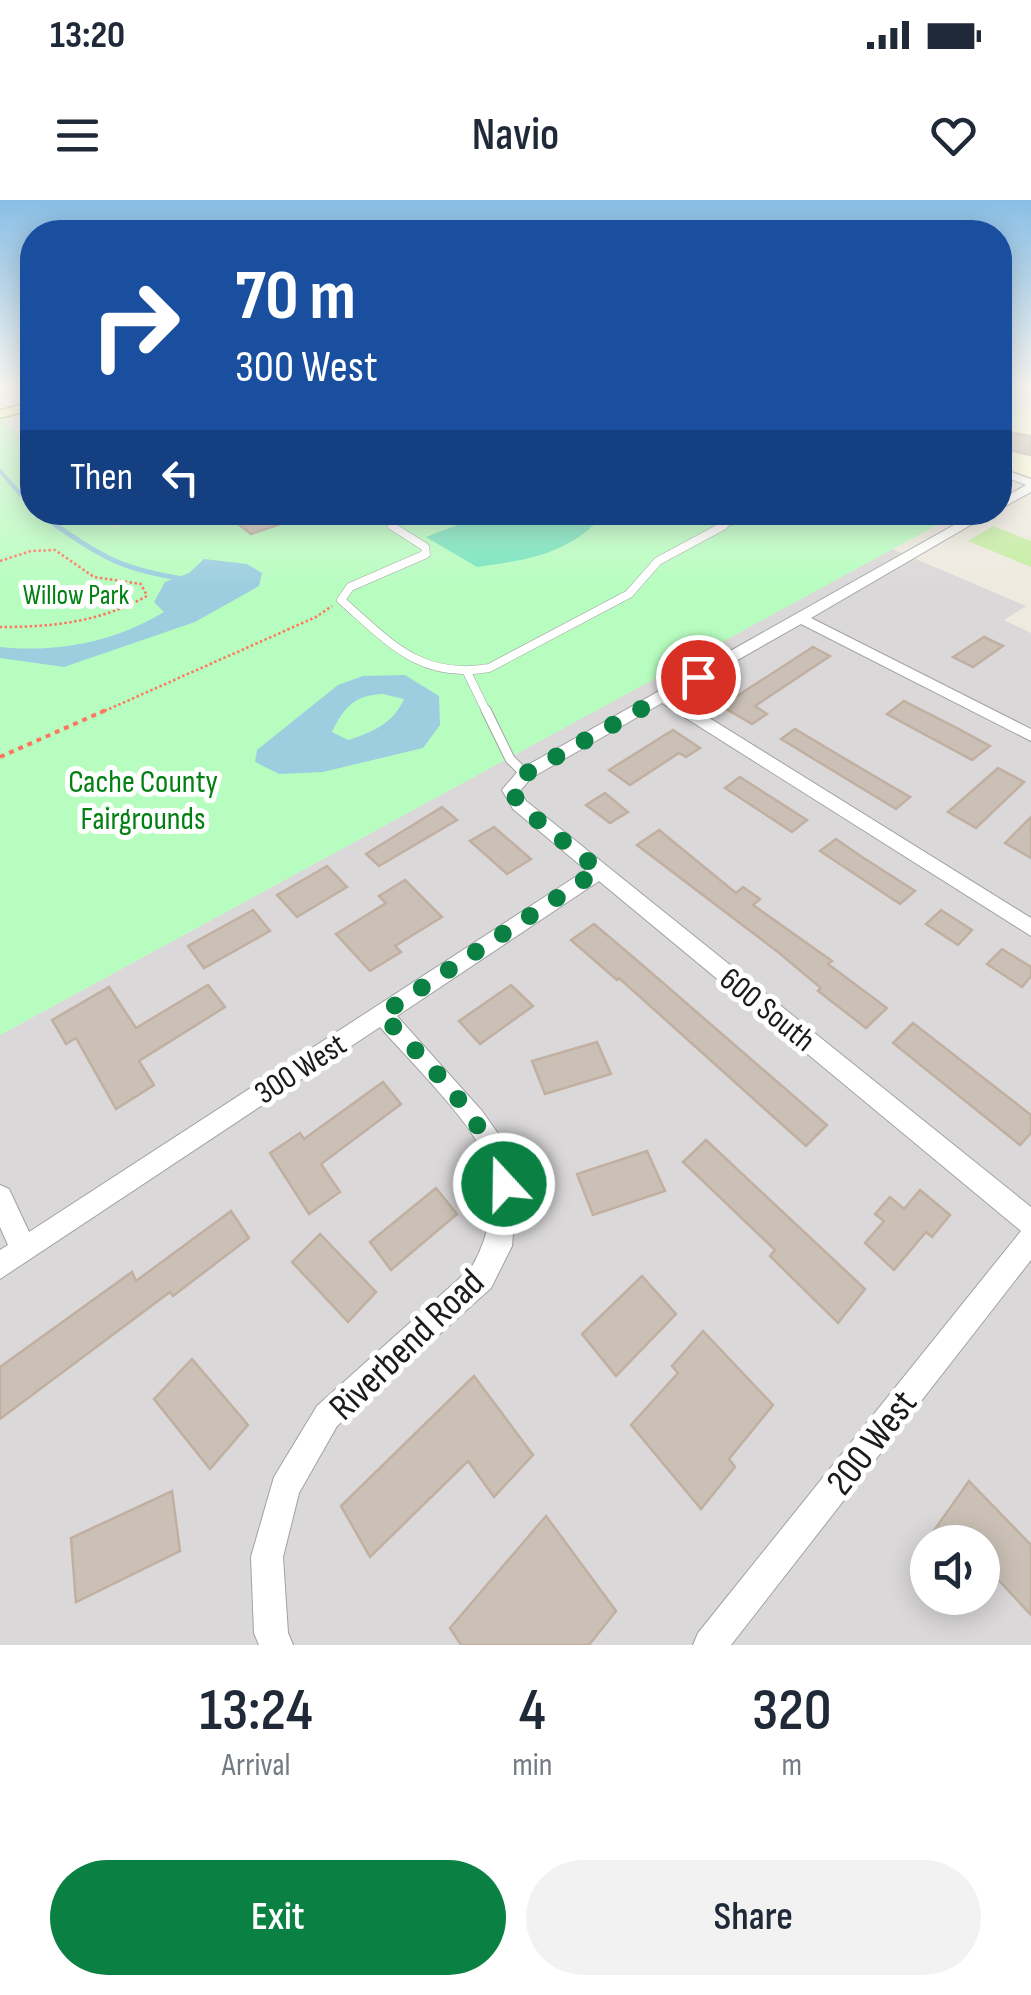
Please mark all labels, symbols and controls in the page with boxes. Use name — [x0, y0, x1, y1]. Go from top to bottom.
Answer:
text: 13:20 — [50, 13, 125, 58]
icon: menu — [50, 108, 105, 163]
text: Navio — [472, 108, 559, 163]
icon: heart — [926, 108, 981, 163]
text: 70 m — [235, 255, 356, 339]
icon: right — [70, 260, 200, 390]
text: 300 West — [235, 340, 378, 395]
icon: left — [153, 450, 208, 505]
text: Then — [70, 455, 133, 500]
park label: Willow Park — [23, 579, 130, 612]
pin — [656, 635, 741, 720]
icon: arrive — [671, 650, 726, 705]
park label: Cache County Fairgrounds — [68, 763, 218, 839]
street label: 600 South — [711, 960, 823, 1060]
street label: 300 West — [248, 1025, 354, 1113]
position arrow — [452, 1132, 556, 1236]
street label: Riverbend Road — [320, 1260, 494, 1430]
street label: 200 West — [817, 1382, 927, 1504]
map controls — [910, 1525, 1000, 1615]
button: sound — [910, 1525, 1000, 1615]
text: 13:24 — [199, 1675, 313, 1747]
text: 4 — [519, 1675, 546, 1747]
text: 320 — [752, 1675, 832, 1747]
text: Arrival — [222, 1746, 291, 1785]
text: min — [512, 1746, 552, 1785]
text: m — [781, 1746, 802, 1785]
button: Exit — [50, 1860, 506, 1975]
button: Share — [526, 1860, 981, 1975]

